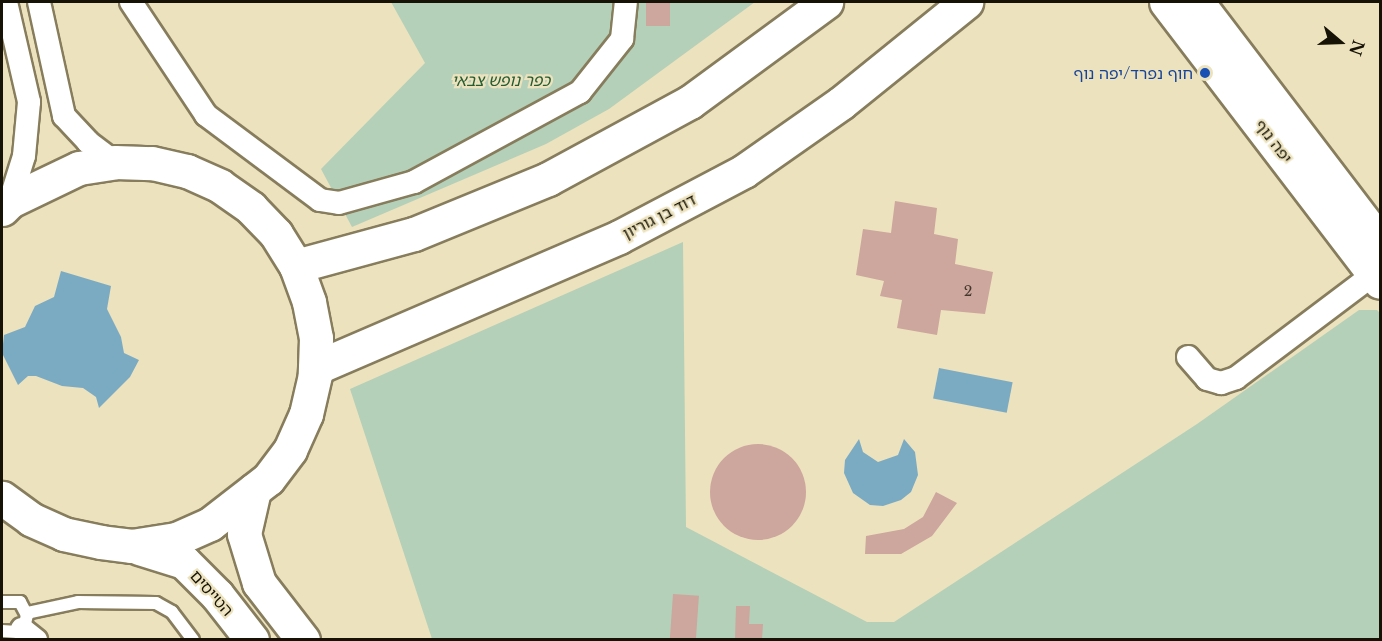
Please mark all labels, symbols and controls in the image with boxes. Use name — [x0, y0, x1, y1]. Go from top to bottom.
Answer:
north arrow — [1310, 12, 1370, 72]
text: N — [1345, 37, 1369, 58]
place label: חוף נפרד/יפה נוף — [1074, 63, 1193, 83]
marker: חוף נפרד/יפה נוף — [1198, 66, 1212, 80]
park label: כפר נופש צבאי — [452, 70, 550, 90]
street label: יפה נוף — [1251, 116, 1297, 166]
street label: דוד בן גוריון — [619, 189, 699, 243]
house number: 2 — [964, 283, 972, 299]
street label: הטייסים — [186, 566, 238, 620]

